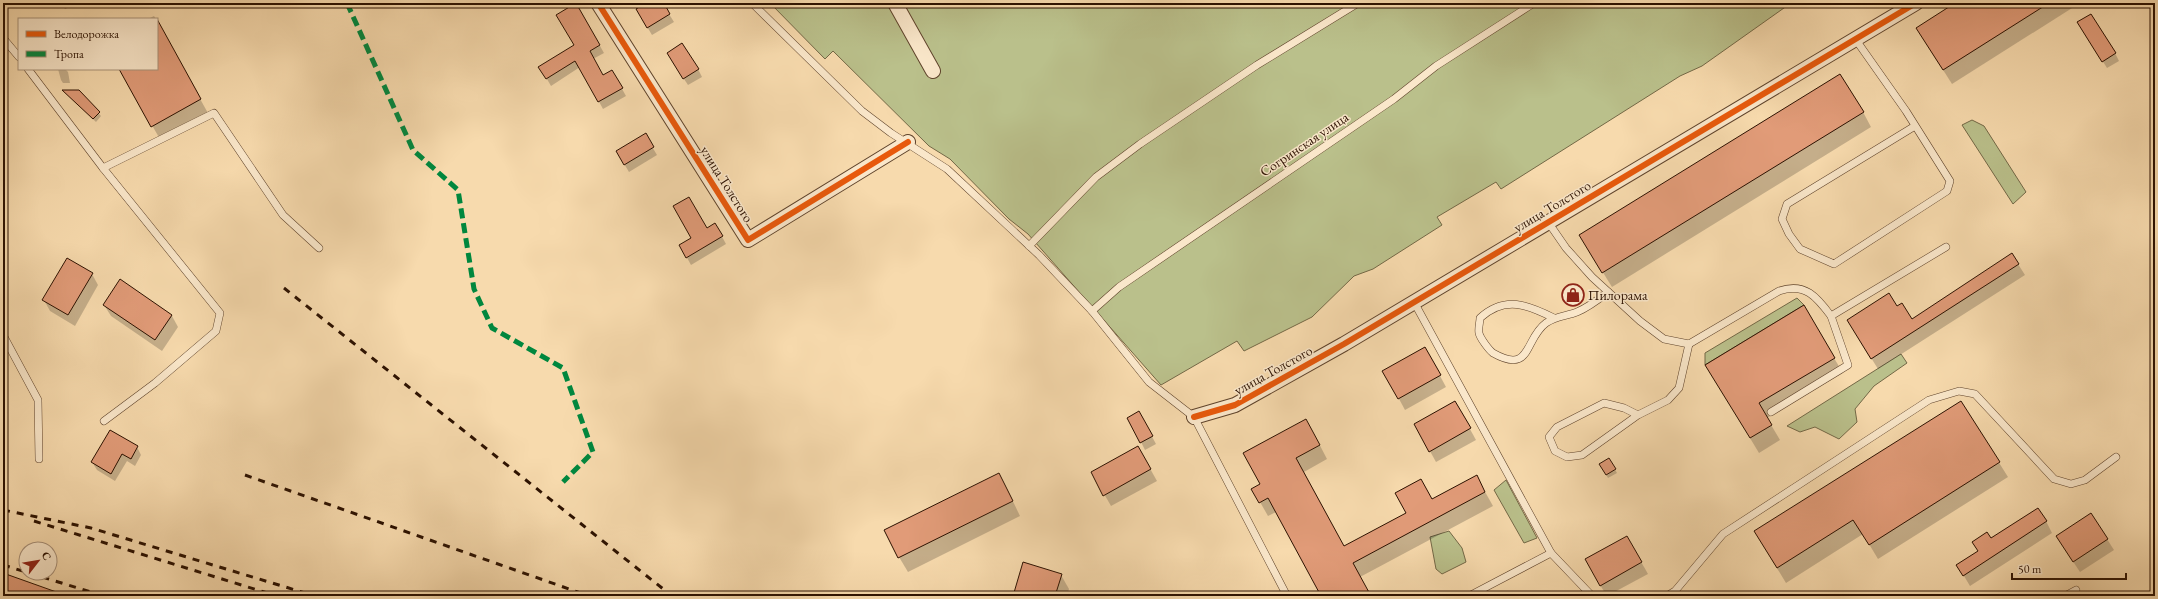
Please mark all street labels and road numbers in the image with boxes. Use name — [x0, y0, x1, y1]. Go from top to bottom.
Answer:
street label: Согринская улица — [1256, 107, 1352, 180]
street label: улица Толстого — [696, 142, 758, 226]
street label: улица Толстого — [1510, 176, 1594, 236]
street label: улица Толстого — [1231, 341, 1315, 399]

